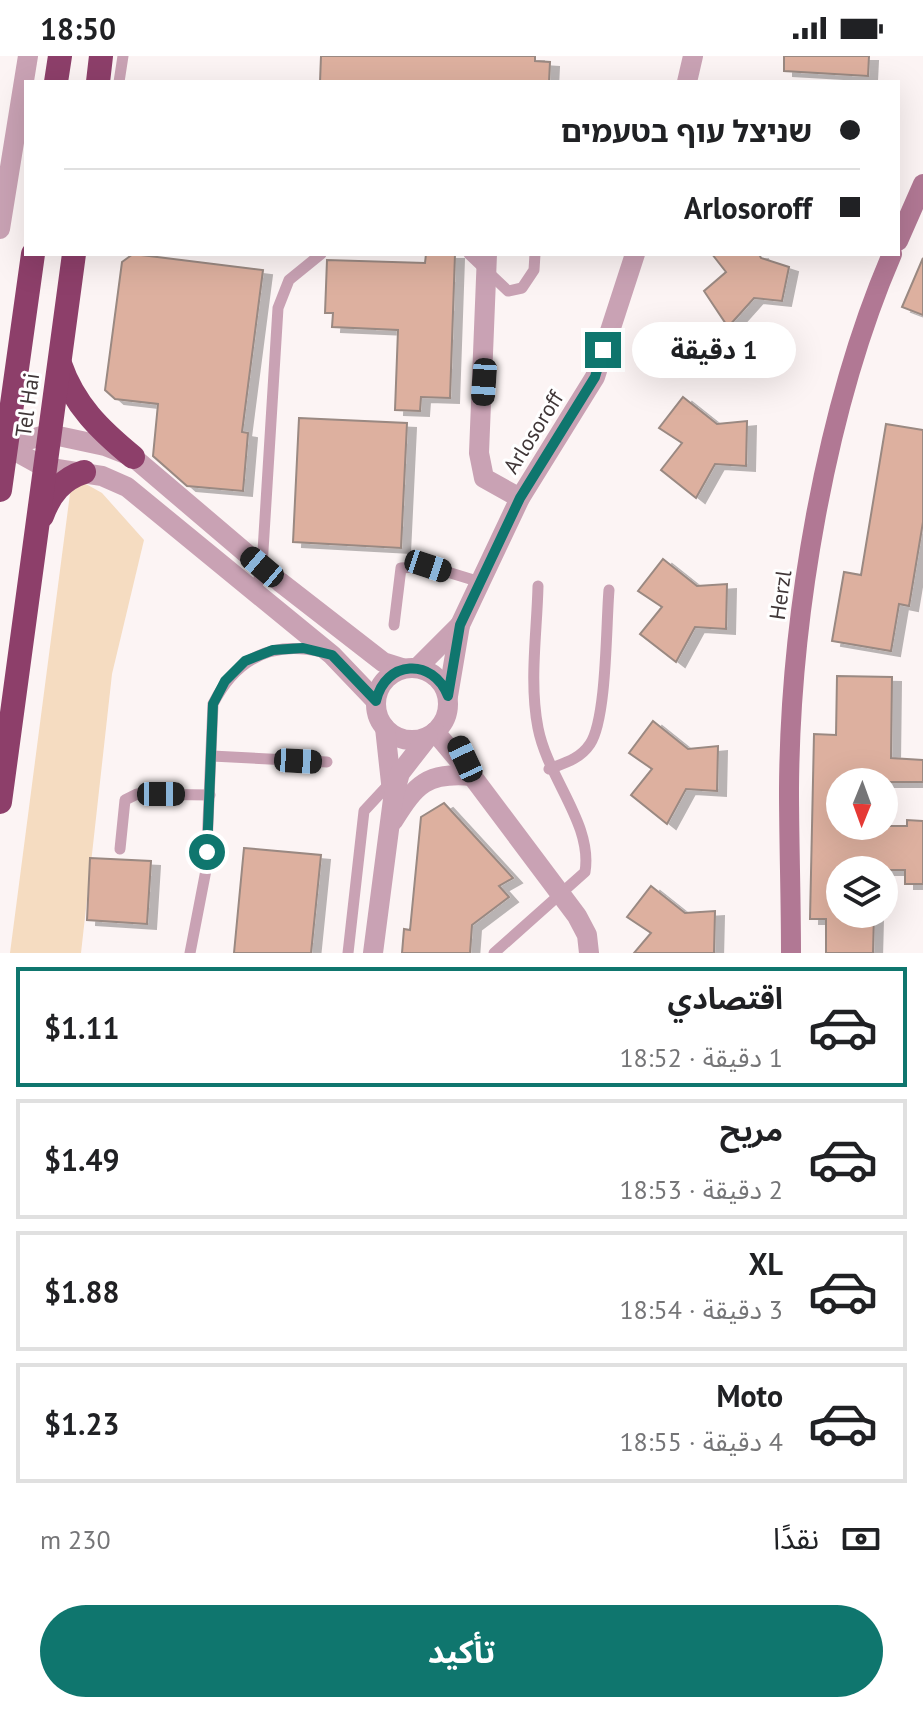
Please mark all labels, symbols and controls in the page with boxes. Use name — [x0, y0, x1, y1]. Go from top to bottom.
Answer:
text: 18:50 — [40, 9, 116, 48]
text: שניצל עוף בטעמים — [561, 111, 812, 150]
text: Arlosoroff — [684, 188, 812, 227]
callout: 1 دقيقة — [631, 322, 795, 378]
route end — [585, 332, 621, 368]
text: 1 دقيقة — [671, 333, 757, 366]
car — [470, 357, 498, 407]
street label: Tel Hai — [9, 371, 45, 439]
street label: Arlosoroff — [497, 384, 570, 479]
car — [236, 542, 288, 592]
car — [401, 547, 455, 585]
street label: Herzl — [763, 568, 797, 622]
car — [444, 732, 486, 786]
car — [273, 748, 323, 774]
north arrow — [826, 768, 898, 840]
map controls — [826, 768, 898, 928]
car — [137, 782, 185, 806]
route start — [189, 834, 225, 870]
button: layers — [826, 856, 898, 928]
text: اقتصادي — [668, 978, 783, 1017]
icon: car — [807, 991, 879, 1063]
text: $1.11 — [44, 1008, 119, 1047]
text: 1 دقيقة · 18:52 — [619, 1041, 783, 1074]
text: مريح — [720, 1110, 783, 1149]
icon: car — [807, 1123, 879, 1195]
text: $1.49 — [44, 1140, 119, 1179]
text: 2 دقيقة · 18:53 — [619, 1173, 783, 1206]
text: XL — [749, 1244, 783, 1283]
icon: car — [807, 1255, 879, 1327]
text: $1.88 — [44, 1272, 119, 1311]
text: 3 دقيقة · 18:54 — [619, 1293, 783, 1326]
text: Moto — [716, 1376, 783, 1415]
icon: car — [807, 1387, 879, 1459]
text: $1.23 — [44, 1404, 119, 1443]
text: 4 دقيقة · 18:55 — [619, 1425, 783, 1458]
icon: cash — [839, 1517, 883, 1561]
text: نقدًا — [773, 1518, 819, 1557]
text: 230 m — [40, 1523, 111, 1556]
button: تأكيد — [40, 1605, 883, 1697]

